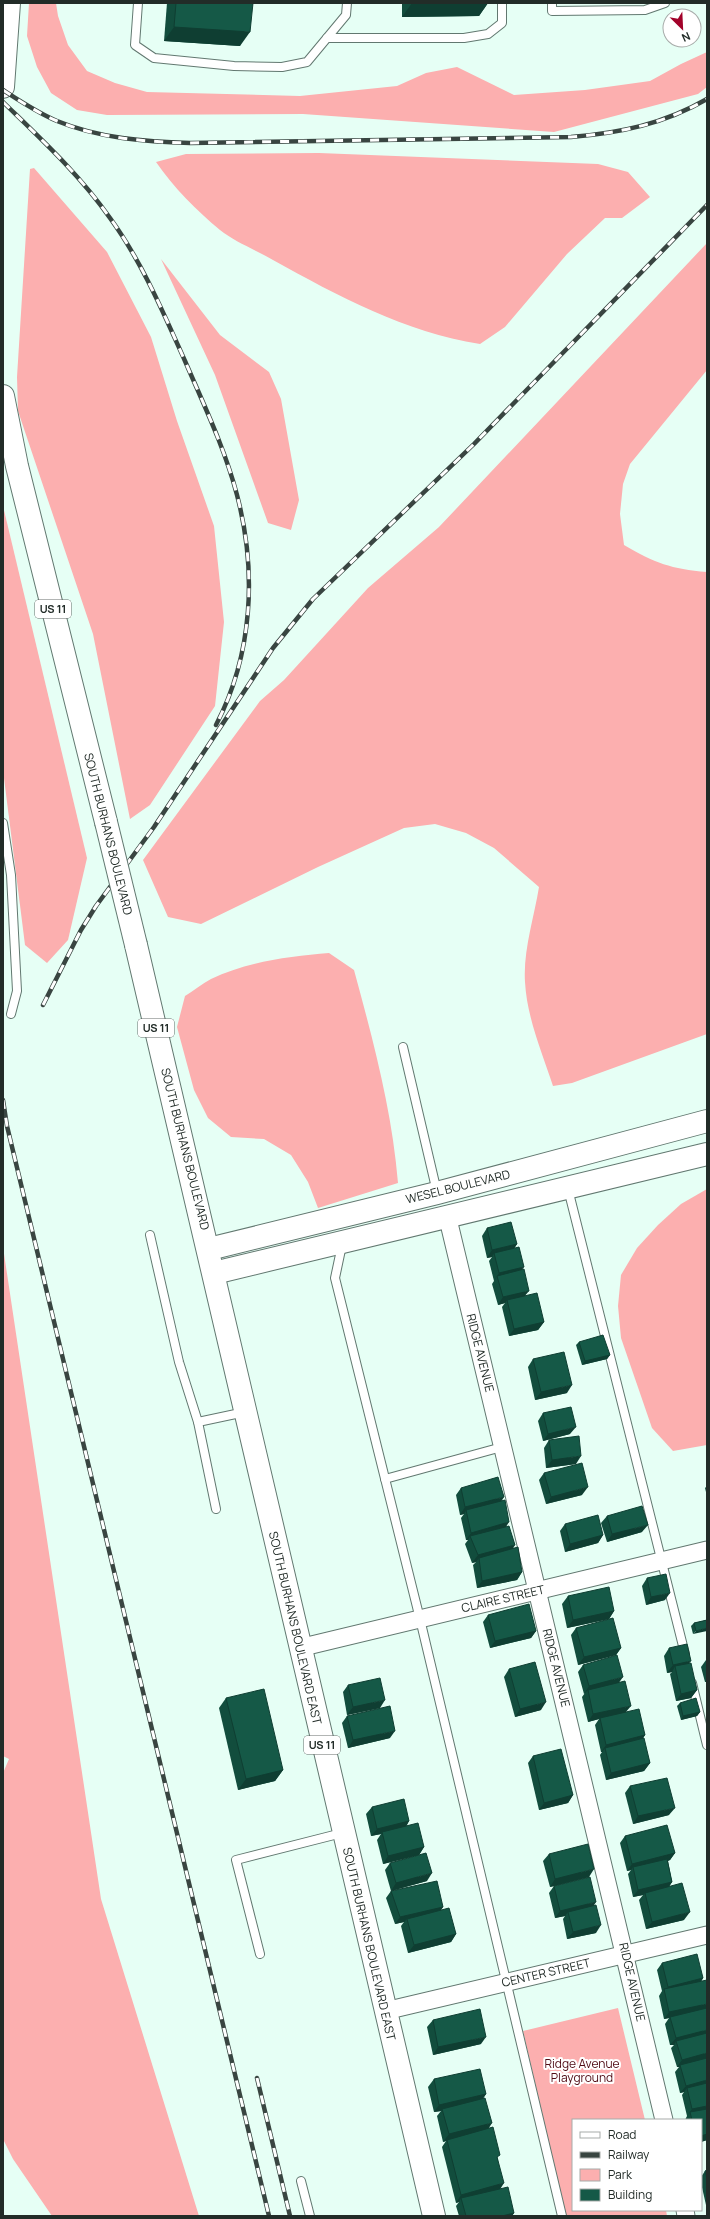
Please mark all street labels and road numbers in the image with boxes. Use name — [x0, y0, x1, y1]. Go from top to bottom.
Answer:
road number: US 11 — [35, 600, 71, 618]
street label: SOUTH BURHANS BOULEVARD — [80, 751, 137, 917]
road number: US 11 — [138, 1019, 174, 1037]
street label: SOUTH BURHANS BOULEVARD — [157, 1066, 214, 1232]
street label: WESEL BOULEVARD — [404, 1165, 512, 1208]
street label: RIDGE AVENUE — [463, 1312, 499, 1394]
street label: SOUTH BURHANS BOULEVARD EAST — [265, 1530, 326, 1727]
street label: CLAIRE STREET — [460, 1580, 547, 1616]
street label: RIDGE AVENUE — [539, 1627, 575, 1709]
road number: US 11 — [304, 1736, 340, 1754]
street label: SOUTH BURHANS BOULEVARD EAST — [339, 1846, 400, 2043]
street label: RIDGE AVENUE — [615, 1941, 650, 2023]
street label: CENTER STREET — [500, 1954, 593, 1991]

